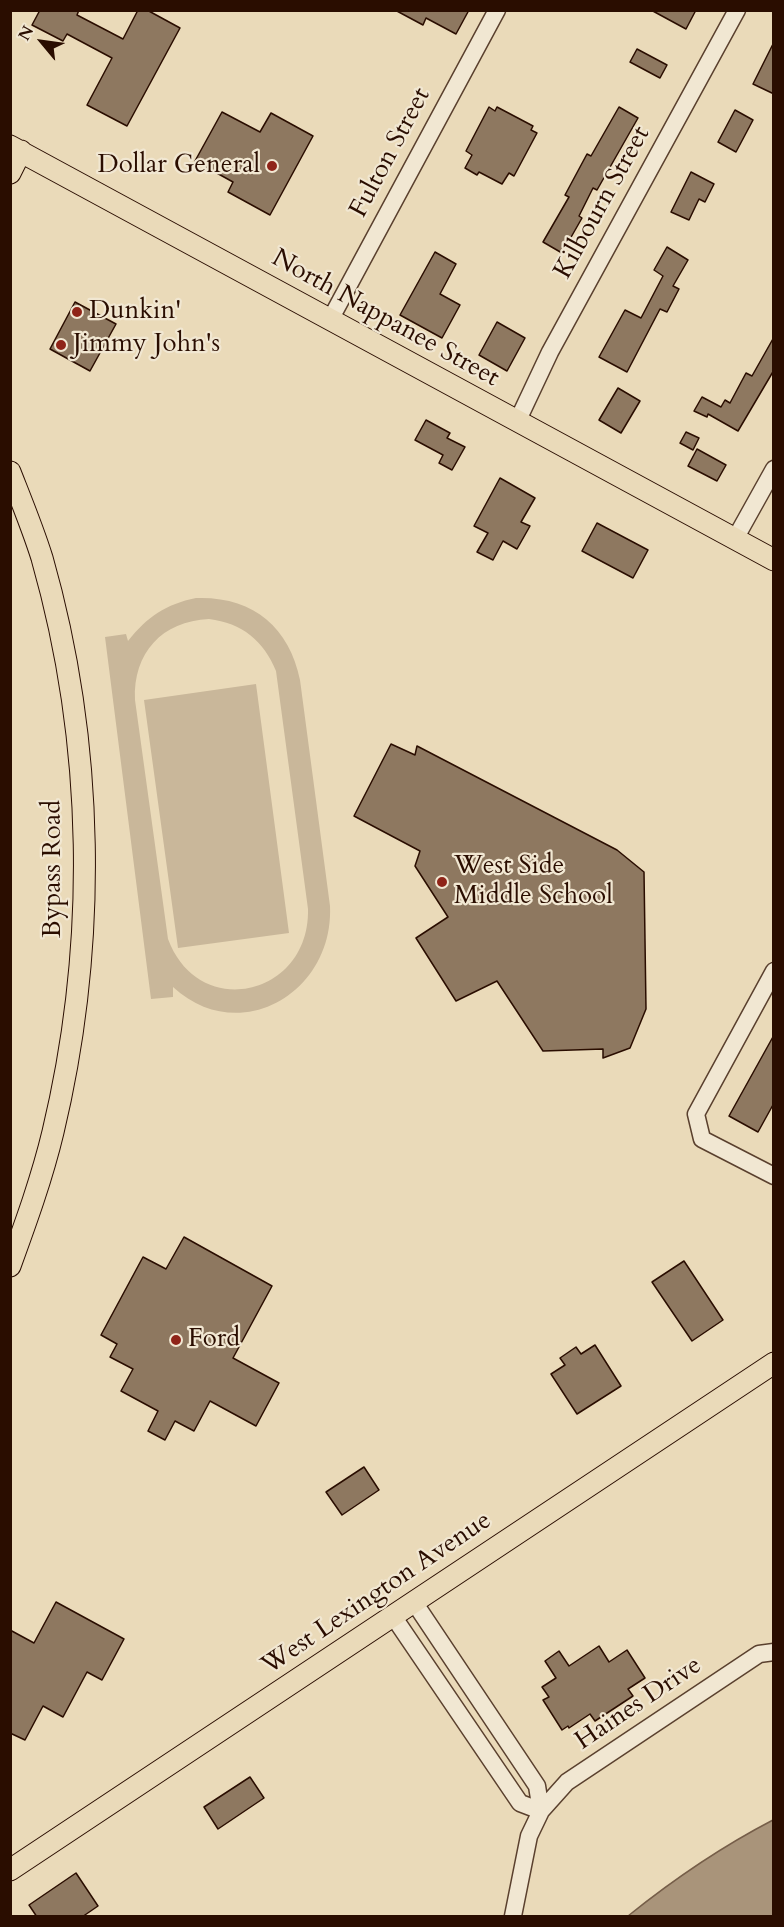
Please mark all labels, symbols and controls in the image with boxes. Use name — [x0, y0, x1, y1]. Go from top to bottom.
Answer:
north arrow — [12, 12, 72, 72]
text: N — [13, 22, 39, 45]
street label: Fulton Street — [344, 83, 438, 223]
street label: Kilbourn Street — [548, 121, 658, 285]
place label: Dollar General — [98, 150, 260, 182]
marker: Dollar General — [265, 159, 279, 173]
street label: North Nappanee Street — [266, 243, 504, 395]
place label: Dunkin' — [89, 296, 181, 328]
marker: Dunkin' — [70, 305, 84, 319]
place label: Jimmy John's — [73, 329, 220, 361]
marker: Jimmy John's — [54, 338, 68, 352]
street label: Bypass Road — [38, 800, 70, 938]
place label: West Side Middle School — [454, 851, 613, 912]
marker: West Side Middle School — [435, 875, 449, 889]
place label: Ford — [188, 1324, 240, 1356]
marker: Ford — [169, 1333, 183, 1347]
street label: West Lexington Avenue — [256, 1506, 498, 1682]
street label: Haines Drive — [570, 1650, 708, 1758]

